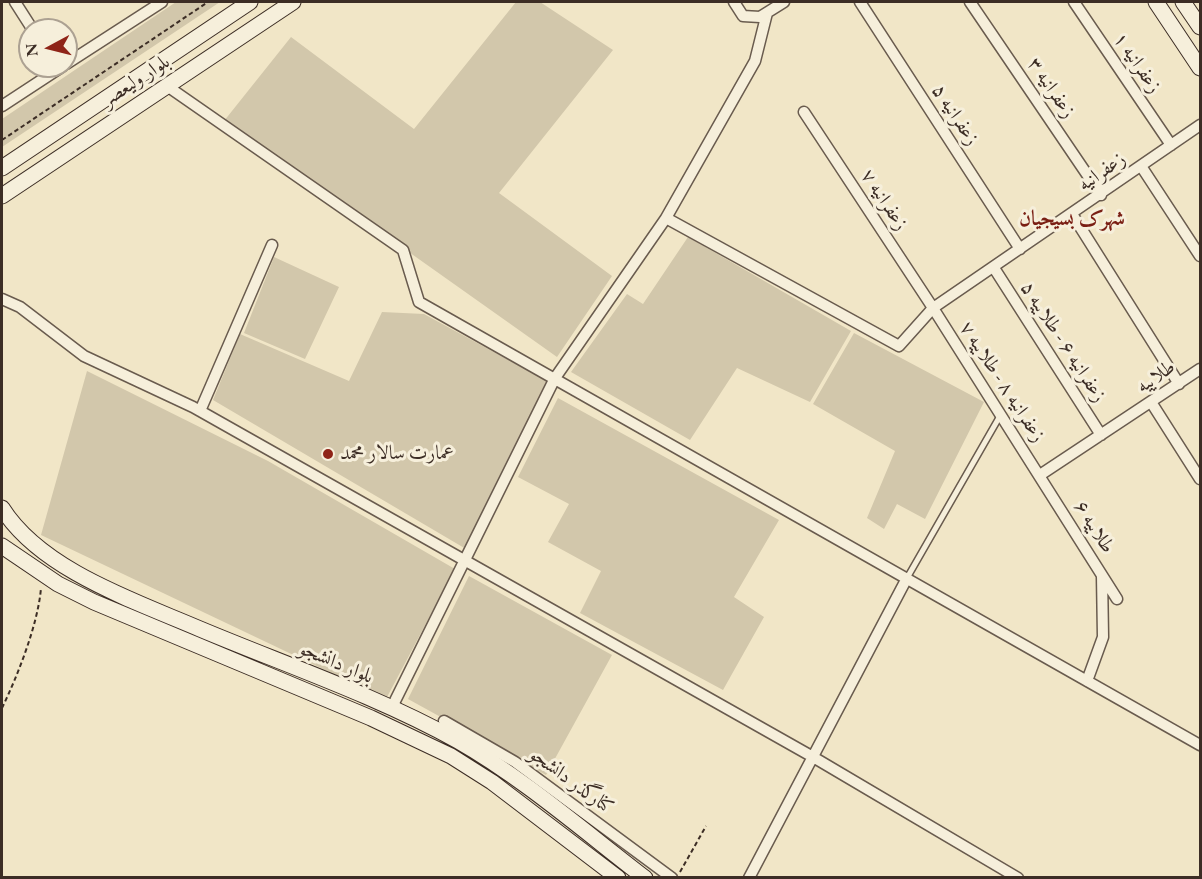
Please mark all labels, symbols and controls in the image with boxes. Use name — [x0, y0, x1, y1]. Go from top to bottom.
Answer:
north arrow — [18, 18, 78, 78]
street label: زعفرانیه ۱ — [1108, 28, 1166, 98]
text: N — [20, 42, 43, 58]
street label: بلوار ولیعصر — [97, 50, 175, 112]
street label: زعفرانیه ۳ — [1022, 53, 1080, 123]
street label: زعفرانیه ۵ — [926, 80, 984, 150]
street label: زعفرانیه — [1074, 147, 1130, 197]
street label: زعفرانیه ۷ — [855, 165, 913, 235]
district label: شهرک بسیجیان — [1019, 206, 1125, 232]
street label: زعفرانیه ۶ - طلاییه ۵ — [1015, 277, 1111, 407]
street label: زعفرانیه ۸ - طلاییه ۷ — [954, 317, 1050, 447]
street label: طلاییه — [1132, 355, 1180, 399]
place label: عمارت سالار محمد — [340, 442, 454, 466]
marker: عمارت سالار محمد — [321, 447, 335, 461]
street label: طلاییه ۶ — [1069, 496, 1119, 558]
street label: بلوار دانشجو — [295, 637, 377, 689]
street label: کنارگذر دانشجو — [524, 742, 618, 820]

